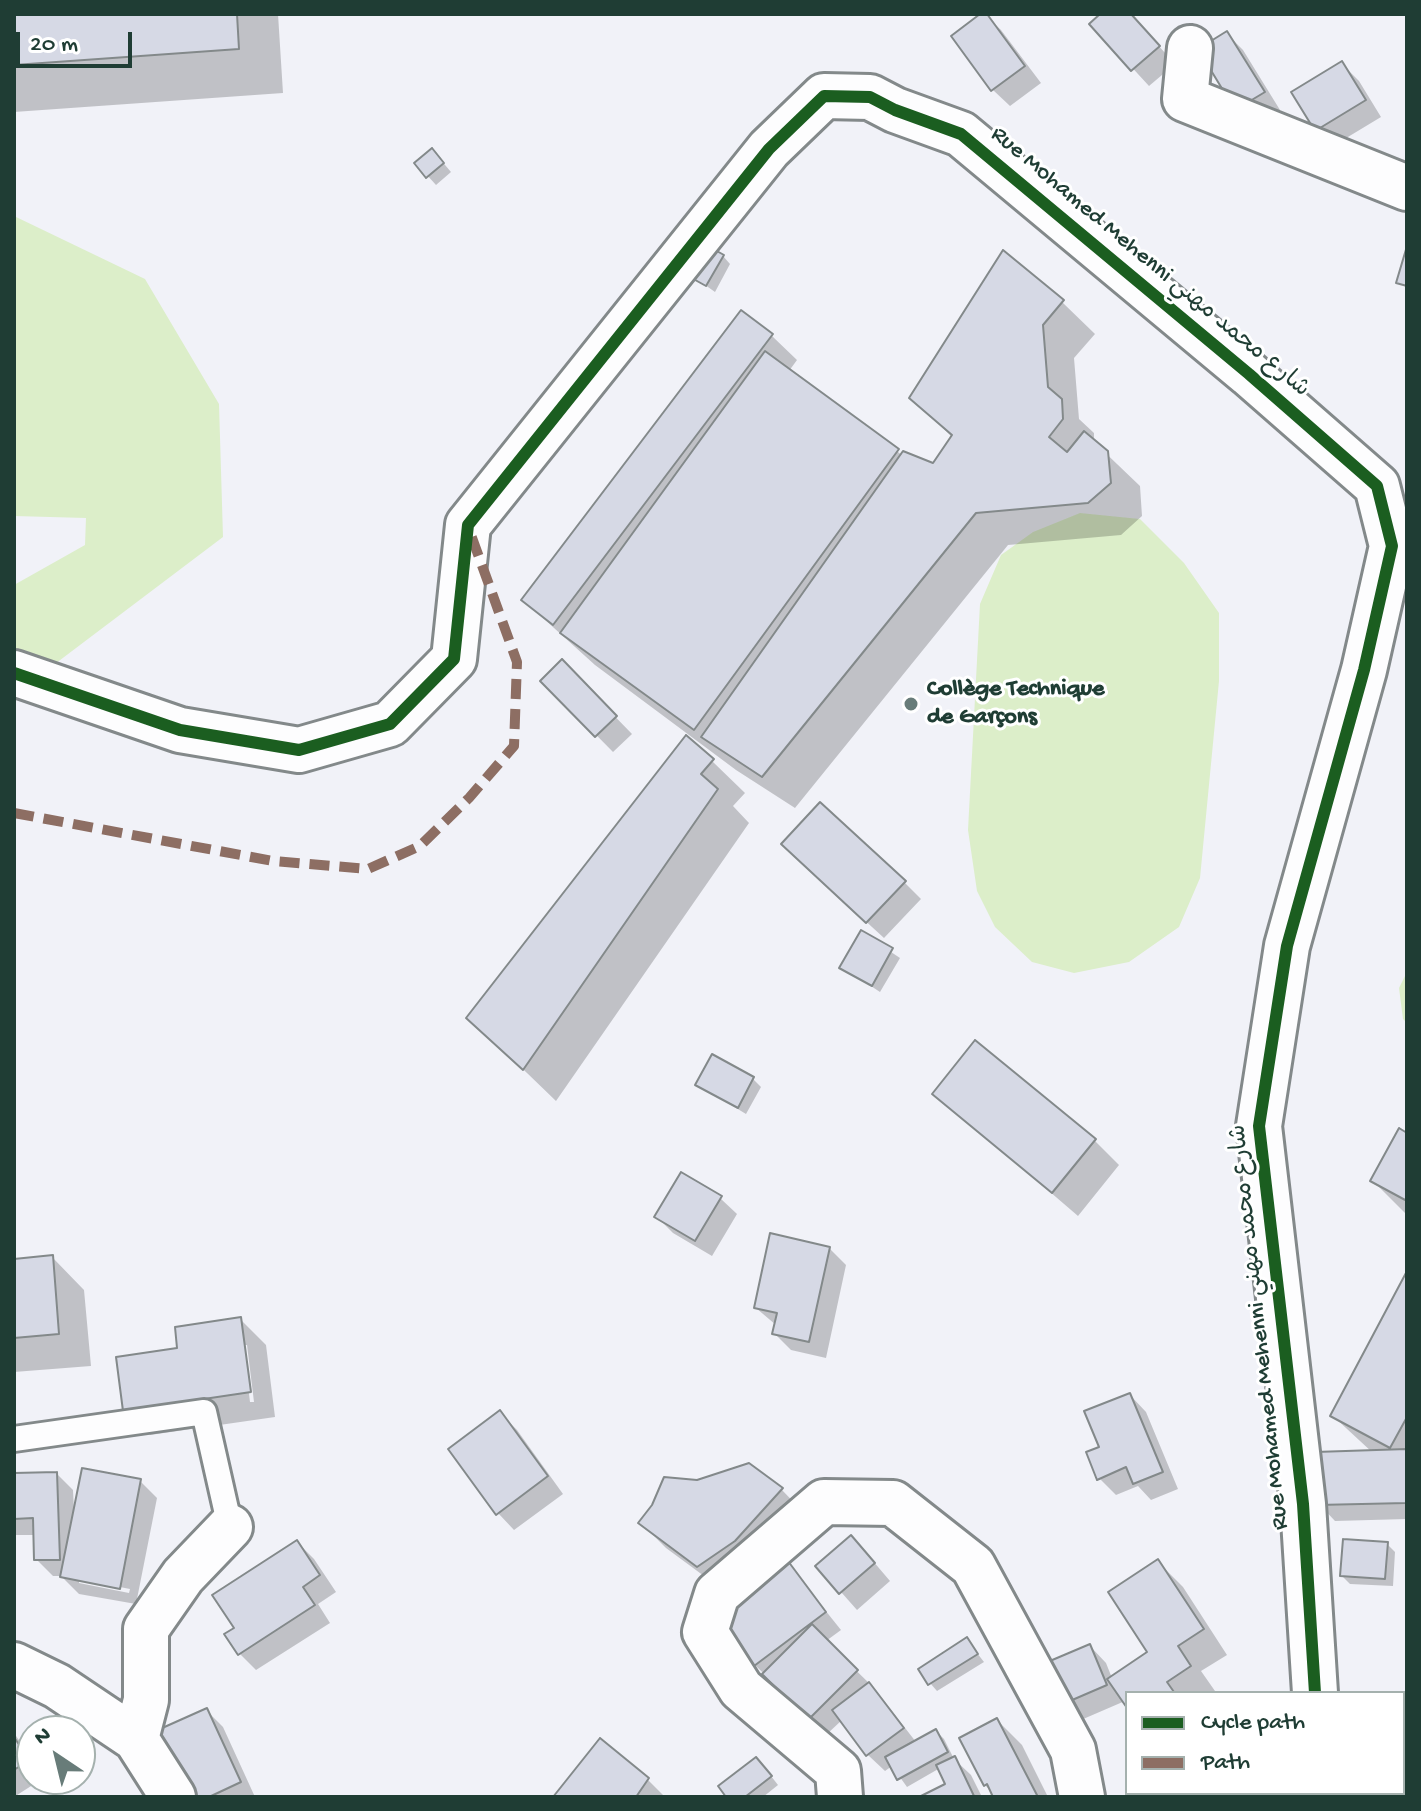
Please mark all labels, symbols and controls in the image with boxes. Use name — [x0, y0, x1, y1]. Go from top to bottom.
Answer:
scale bar — [20, 16, 136, 66]
text: 20 m — [30, 31, 78, 60]
street label: Rue Mohamed Mehenni شارع محمد مهني — [984, 121, 1314, 405]
place label: Collège Technique de Garçons — [927, 676, 1104, 732]
marker: Collège Technique de Garçons — [902, 695, 920, 713]
street label: Rue Mohamed Mehenni شارع محمد مهني — [1225, 1123, 1297, 1531]
legend — [1125, 1691, 1405, 1795]
text: Cycle path — [1201, 1709, 1305, 1738]
north arrow — [16, 1715, 96, 1795]
text: N — [30, 1722, 57, 1752]
text: Path — [1201, 1749, 1250, 1778]

